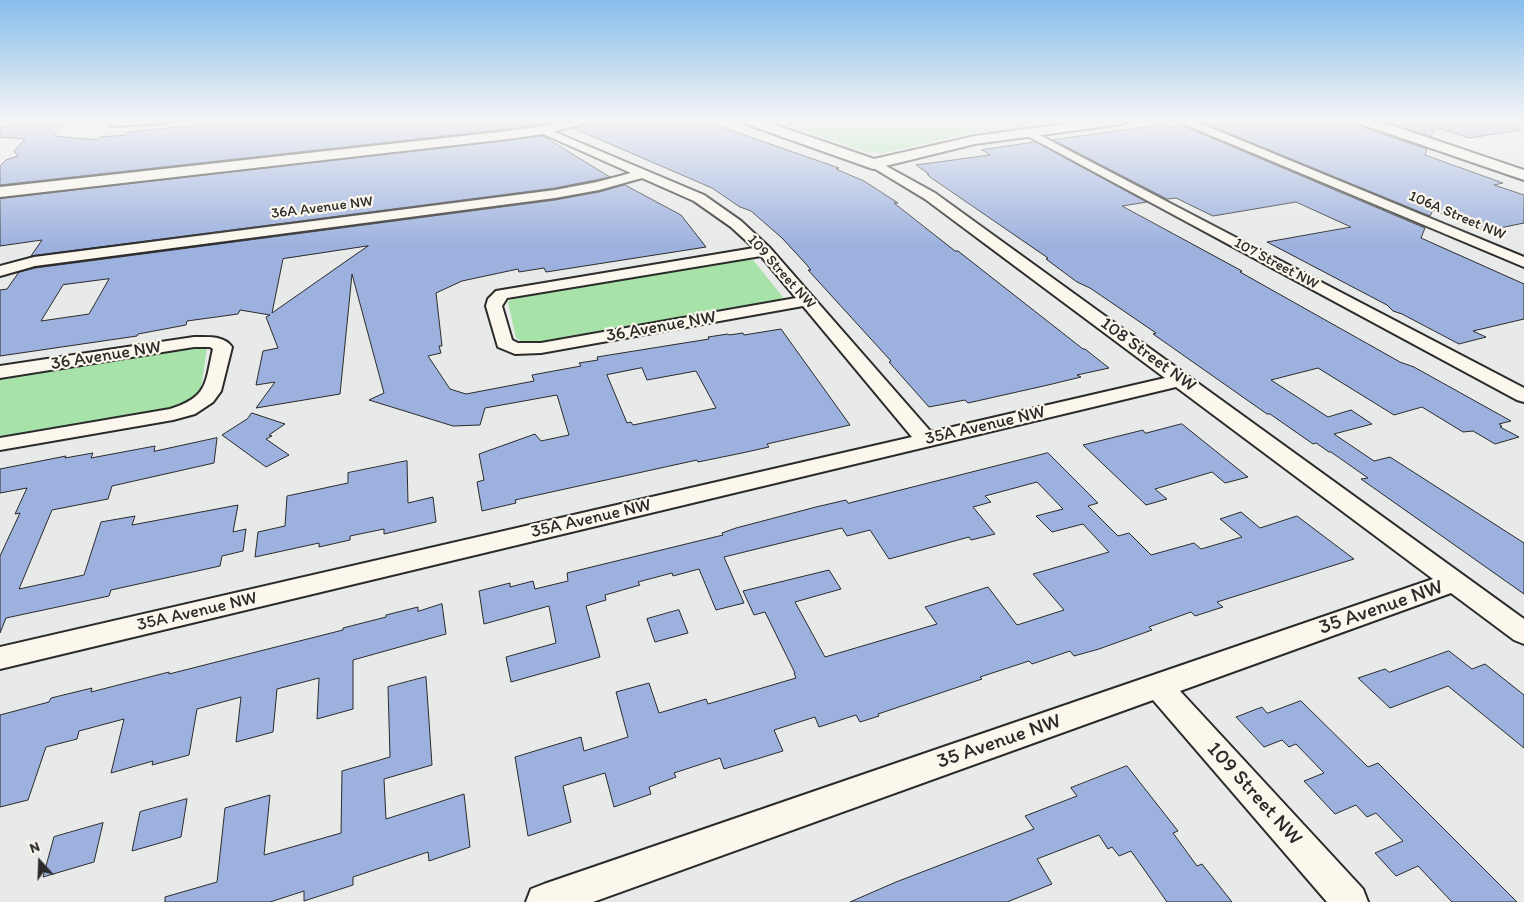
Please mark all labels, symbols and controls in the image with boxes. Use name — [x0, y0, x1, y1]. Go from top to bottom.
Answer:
street label: 106A Street NW — [1406, 188, 1508, 244]
street label: 36A Avenue NW — [270, 193, 374, 223]
street label: 109 Street NW — [743, 231, 819, 313]
street label: 107 Street NW — [1231, 234, 1321, 294]
street label: 36 Avenue NW — [604, 307, 718, 347]
street label: 108 Street NW — [1096, 313, 1200, 397]
street label: 36 Avenue NW — [49, 337, 163, 375]
street label: 35A Avenue NW — [923, 402, 1047, 450]
street label: 35A Avenue NW — [529, 495, 653, 543]
street label: 35 Avenue NW — [1316, 575, 1446, 641]
street label: 35A Avenue NW — [135, 588, 259, 636]
street label: 35 Avenue NW — [934, 709, 1064, 775]
street label: 109 Street NW — [1201, 737, 1307, 851]
north arrow — [15, 837, 65, 887]
text: N — [27, 838, 42, 857]

